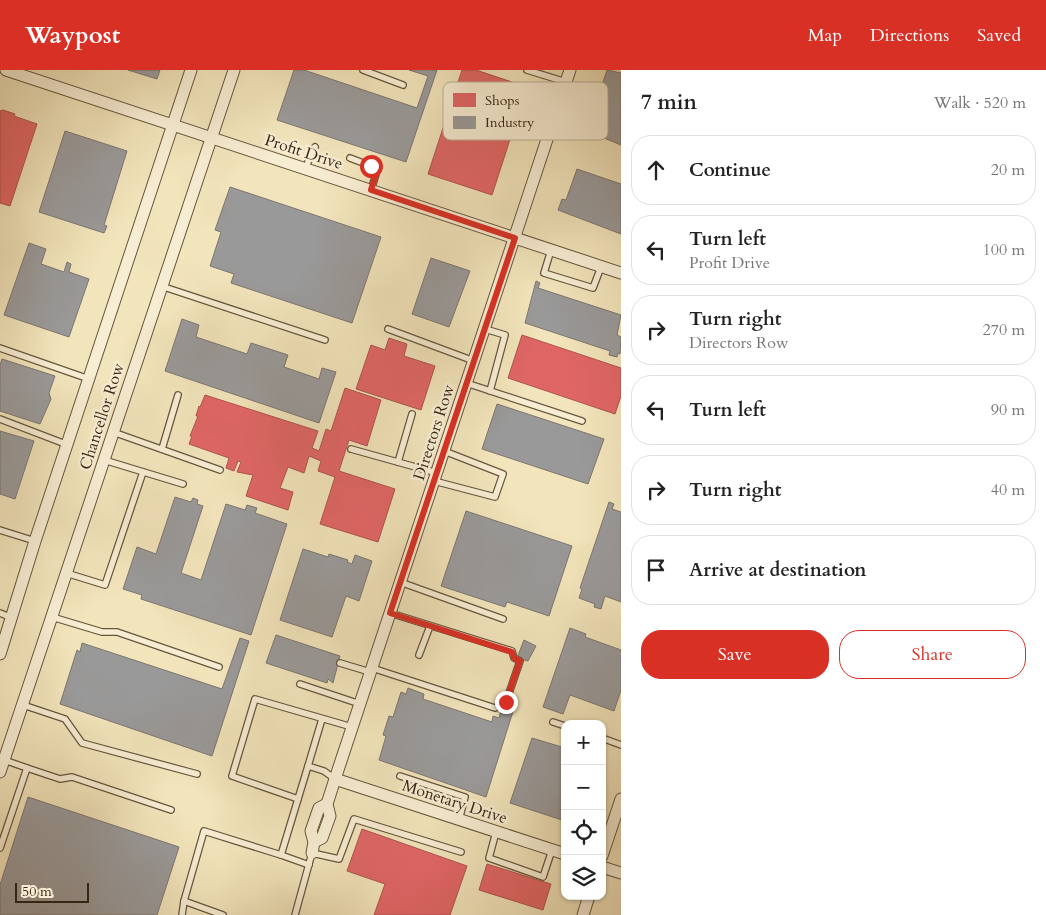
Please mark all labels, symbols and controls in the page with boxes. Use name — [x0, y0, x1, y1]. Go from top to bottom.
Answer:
text: Waypost — [25, 19, 120, 52]
text: Map — [808, 23, 842, 48]
text: Directions — [870, 23, 949, 48]
text: Saved — [977, 23, 1021, 48]
legend — [443, 82, 608, 140]
text: 7 min — [641, 88, 697, 117]
text: Shops — [485, 91, 520, 110]
text: Walk · 520 m — [934, 92, 1026, 114]
text: Industry — [485, 113, 535, 132]
street label: Profit Drive — [262, 129, 346, 175]
route start — [360, 155, 383, 178]
icon: ahead — [642, 156, 670, 184]
text: Continue — [689, 157, 771, 183]
text: 20 m — [991, 159, 1025, 181]
text: Turn left — [689, 226, 766, 252]
icon: left — [642, 236, 670, 264]
text: 100 m — [983, 239, 1025, 261]
text: Profit Drive — [689, 252, 770, 274]
text: Turn right — [689, 306, 781, 332]
icon: right — [642, 316, 670, 344]
text: 270 m — [983, 319, 1025, 341]
text: Directors Row — [689, 332, 789, 354]
street label: Chancellor Row — [74, 360, 130, 473]
street label: Directors Row — [408, 381, 460, 483]
icon: left — [642, 396, 670, 424]
text: Turn left — [689, 397, 766, 423]
text: 90 m — [991, 399, 1025, 421]
icon: right — [642, 476, 670, 504]
text: Turn right — [689, 477, 781, 503]
text: 40 m — [991, 479, 1025, 501]
icon: arrive — [642, 556, 670, 584]
text: Arrive at destination — [689, 557, 866, 583]
button: Save — [641, 630, 829, 679]
button: Share — [839, 630, 1026, 679]
route end — [495, 691, 518, 714]
map controls — [561, 720, 606, 900]
button: + — [561, 720, 606, 765]
button: − — [561, 765, 606, 810]
street label: Monetary Drive — [399, 775, 510, 829]
button: locate — [561, 810, 606, 855]
button: layers — [561, 855, 606, 900]
scale bar — [15, 880, 89, 903]
text: 50 m — [22, 882, 52, 901]

